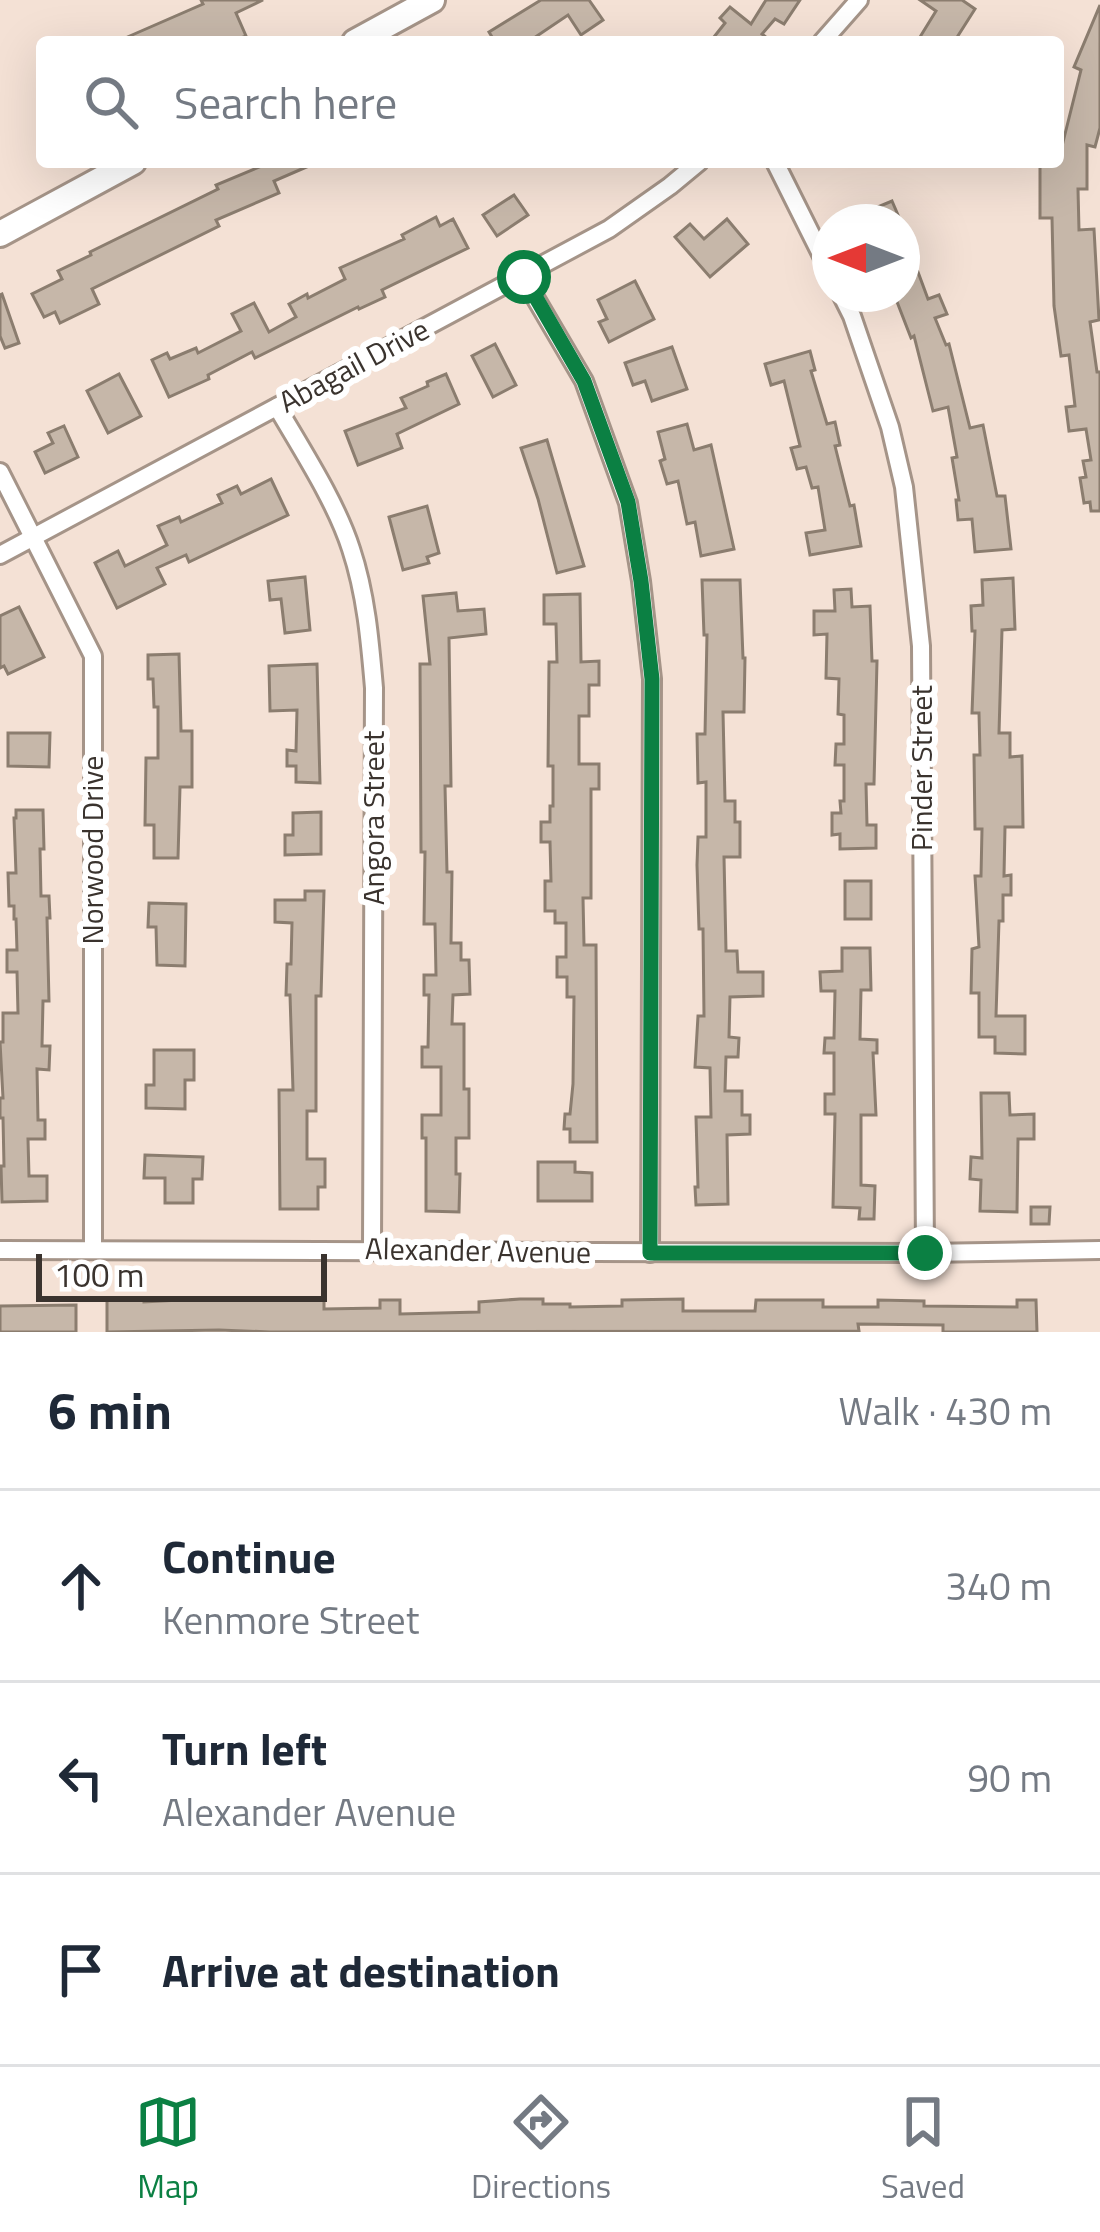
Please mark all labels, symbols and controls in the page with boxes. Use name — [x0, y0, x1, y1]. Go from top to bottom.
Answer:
search box — [36, 36, 1064, 168]
text: Search here — [174, 68, 397, 136]
icon: search — [78, 69, 144, 135]
north arrow — [812, 204, 920, 312]
route start — [497, 250, 551, 304]
street label: Abagail Drive — [270, 306, 437, 424]
street label: Pinder Street — [898, 685, 944, 851]
street label: Angora Street — [350, 730, 396, 905]
street label: Norwood Drive — [69, 756, 115, 944]
street label: Alexander Avenue — [365, 1225, 592, 1275]
route end — [898, 1226, 952, 1280]
scale bar — [36, 1248, 327, 1301]
text: 100 m — [54, 1250, 144, 1300]
text: 6 min — [48, 1371, 172, 1449]
text: Walk · 430 m — [838, 1381, 1052, 1440]
text: Continue — [162, 1522, 336, 1590]
icon: ahead — [48, 1553, 114, 1619]
text: 340 m — [945, 1556, 1052, 1615]
text: Kenmore Street — [162, 1590, 419, 1649]
text: Turn left — [162, 1714, 327, 1782]
icon: left — [48, 1745, 114, 1811]
text: 90 m — [967, 1748, 1052, 1807]
text: Alexander Avenue — [162, 1782, 456, 1841]
text: Arrive at destination — [162, 1936, 560, 2004]
icon: arrive — [48, 1937, 114, 2003]
tab: Map — [135, 2089, 201, 2211]
tab: Directions — [471, 2089, 611, 2211]
tab: Saved — [881, 2089, 965, 2211]

